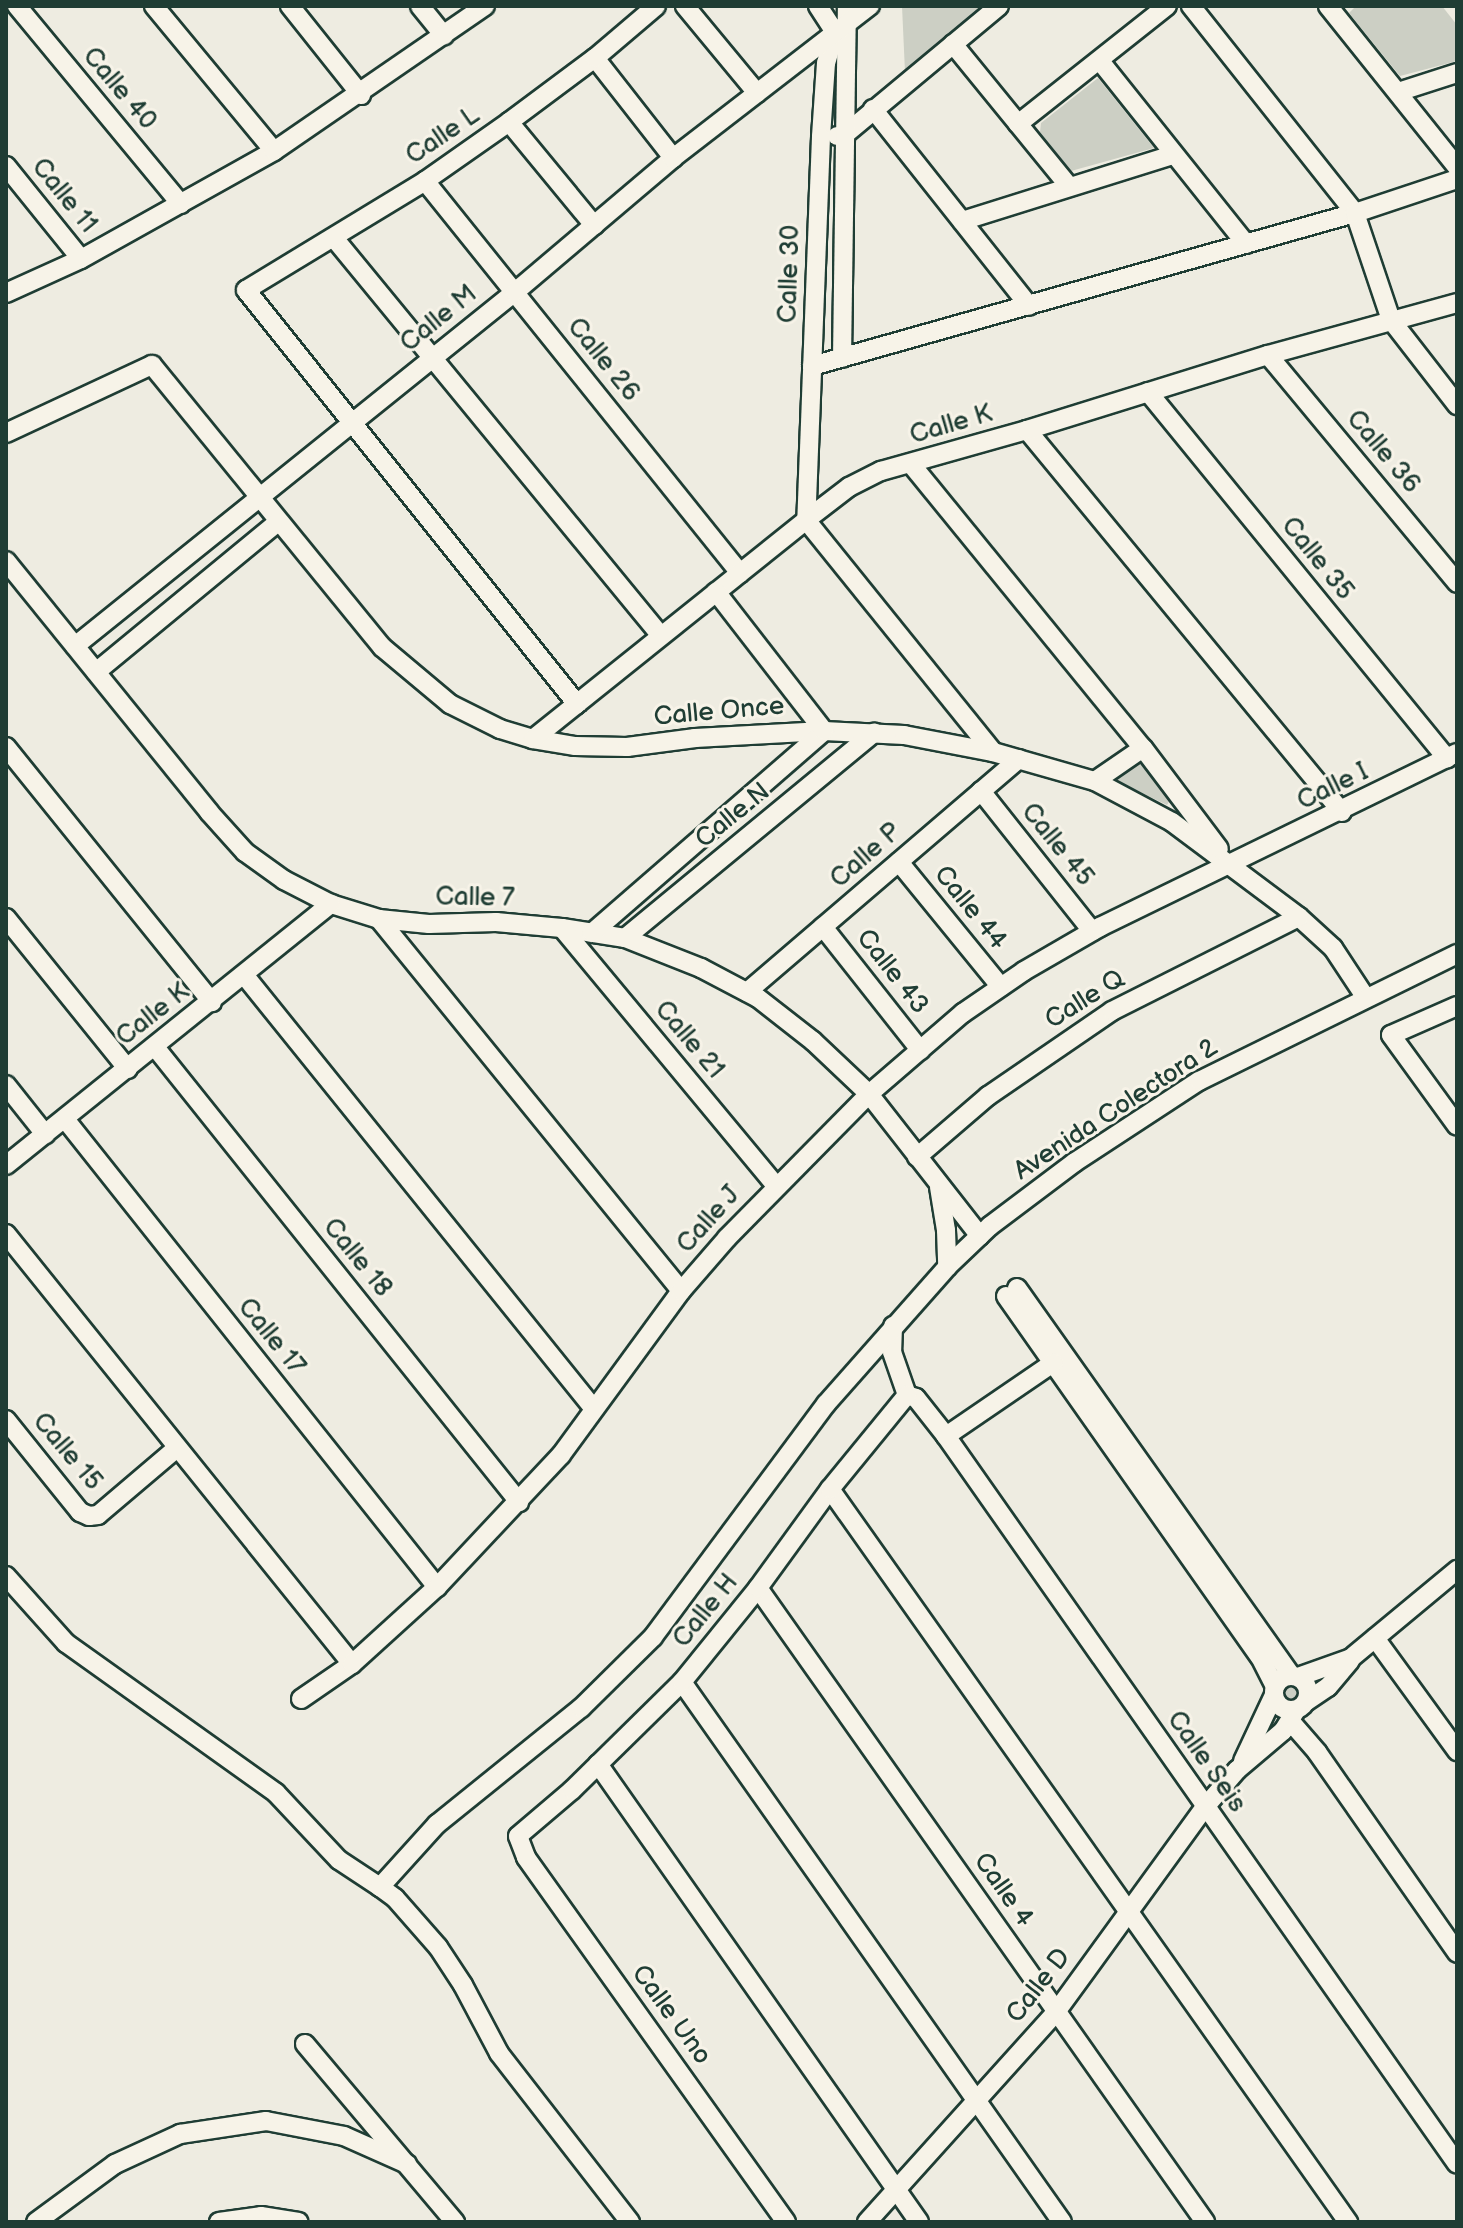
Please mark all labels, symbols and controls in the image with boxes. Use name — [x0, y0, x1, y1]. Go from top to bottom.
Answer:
street label: Calle 40 — [75, 41, 163, 137]
street label: Calle L — [400, 100, 486, 172]
street label: Calle 11 — [24, 152, 104, 240]
street label: Calle 30 — [773, 224, 807, 324]
street label: Calle M — [394, 279, 484, 359]
street label: Calle 26 — [560, 312, 646, 408]
street label: Calle K — [906, 398, 996, 452]
street label: Calle 36 — [1339, 404, 1427, 500]
street label: Calle 35 — [1274, 511, 1360, 607]
street label: Calle Once — [652, 691, 786, 733]
street label: Calle I — [1292, 757, 1374, 817]
street label: Calle N — [690, 777, 776, 855]
street label: Calle 45 — [1014, 797, 1100, 893]
street label: Calle P — [824, 817, 908, 895]
street label: Calle 44 — [927, 860, 1013, 956]
street label: Calle 7 — [435, 882, 515, 914]
street label: Calle 43 — [849, 923, 935, 1021]
street label: Calle Q — [1040, 964, 1130, 1036]
street label: Calle K — [110, 977, 196, 1053]
street label: Calle 21 — [647, 995, 731, 1085]
street label: Avenida Colectora 2 — [1008, 1033, 1224, 1187]
street label: Calle J — [670, 1179, 748, 1261]
street label: Calle 18 — [316, 1212, 398, 1304]
street label: Calle 17 — [231, 1292, 311, 1382]
street label: Calle 15 — [25, 1407, 109, 1497]
street label: Calle H — [667, 1568, 745, 1654]
street label: Calle Seis — [1160, 1705, 1252, 1819]
street label: Calle 4 — [966, 1847, 1040, 1933]
street label: Calle D — [1000, 1943, 1078, 2029]
street label: Calle Uno — [624, 1959, 718, 2071]

